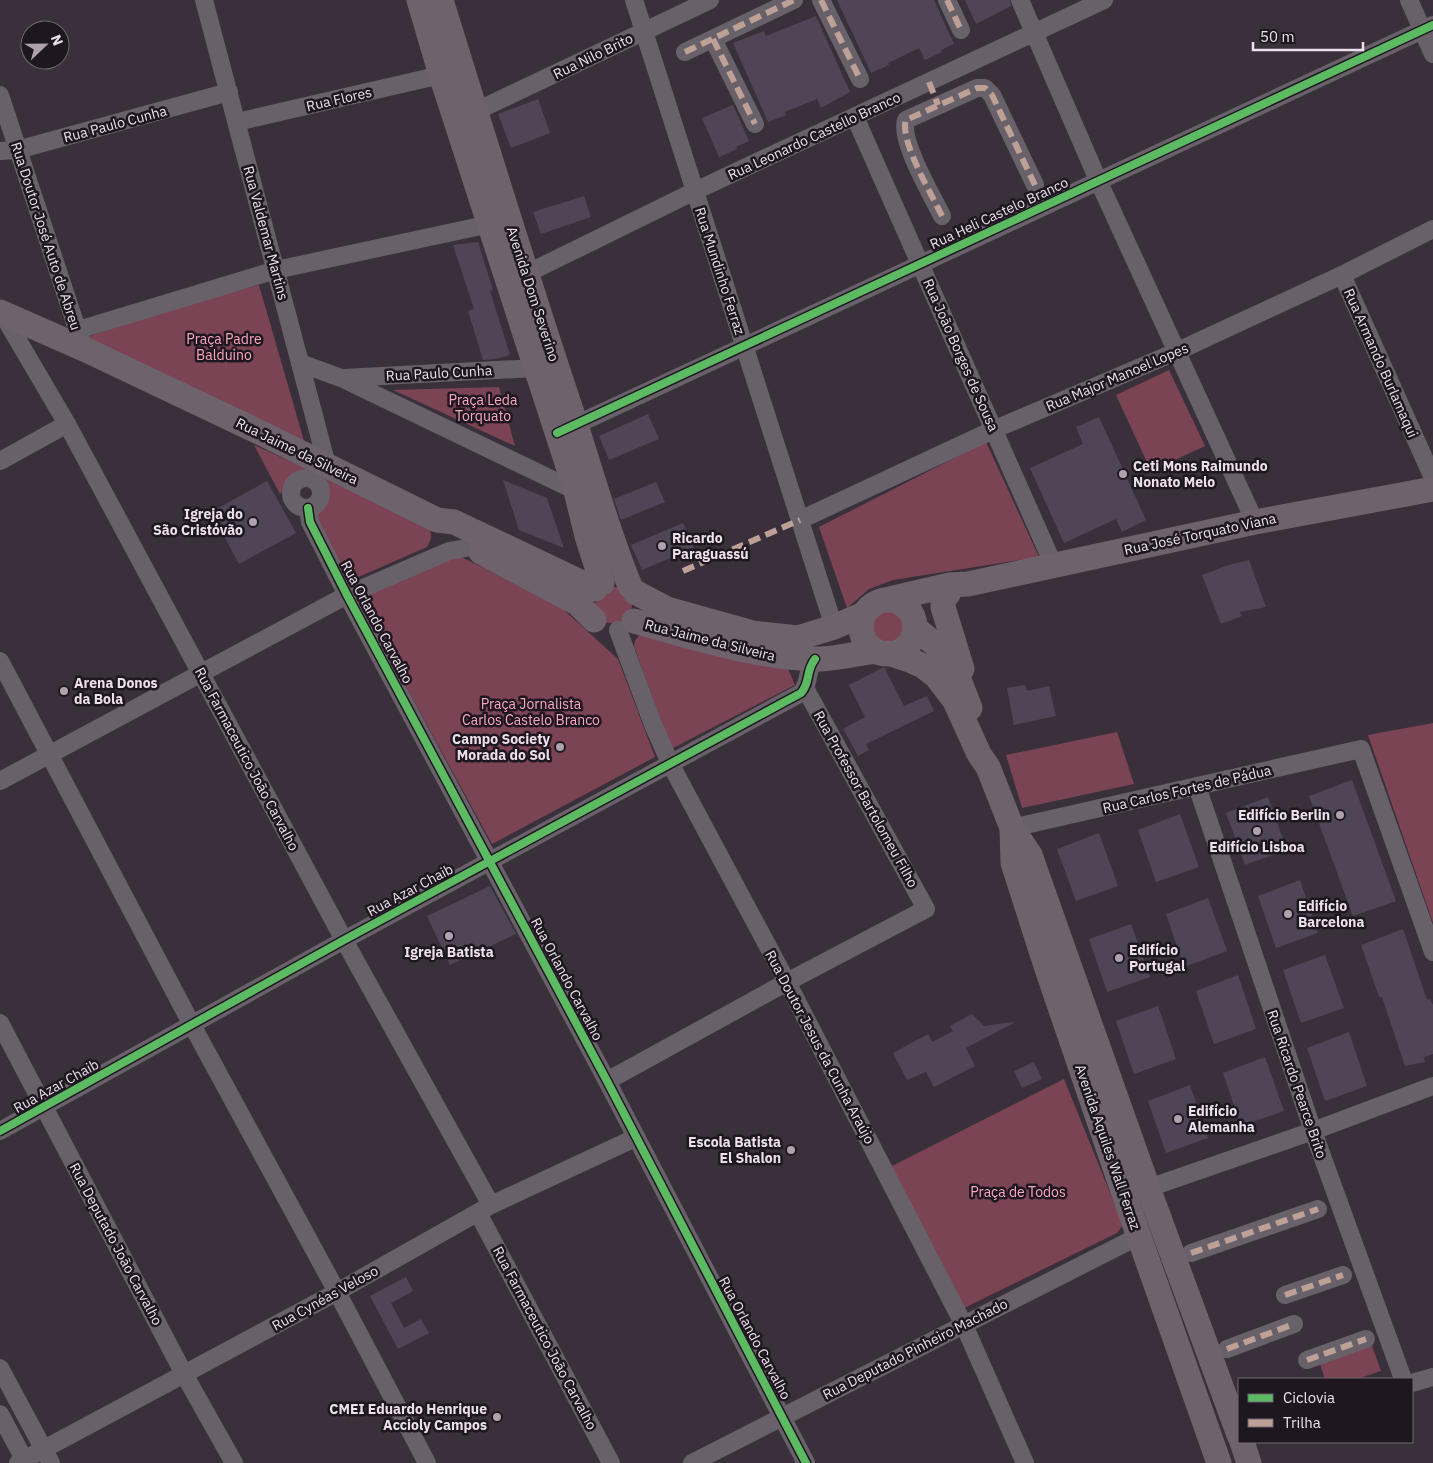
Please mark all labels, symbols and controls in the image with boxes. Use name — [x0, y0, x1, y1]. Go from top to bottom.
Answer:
north arrow — [20, 20, 70, 70]
scale bar — [1253, 20, 1363, 52]
text: 50 m — [1260, 27, 1295, 46]
street label: Rua Nilo Brito — [550, 29, 636, 83]
text: N — [47, 32, 67, 48]
street label: Rua Flores — [304, 83, 374, 115]
street label: Rua Leonardo Castello Branco — [725, 88, 903, 184]
street label: Rua Paulo Cunha — [61, 101, 169, 146]
street label: Rua Doutor José Auto de Abreu — [7, 140, 85, 332]
street label: Rua Valdemar Martins — [239, 164, 293, 302]
street label: Rua Heli Castelo Branco — [927, 173, 1071, 253]
street label: Rua Mundinho Ferraz — [691, 205, 749, 337]
street label: Avenida Dom Severino — [503, 224, 563, 364]
street label: Rua João Borges de Sousa — [919, 276, 1003, 435]
street label: Rua Armando Burlamaqui — [1340, 286, 1422, 440]
park label: Praça Padre Balduino — [186, 330, 262, 364]
street label: Rua Major Manoel Lopes — [1043, 339, 1191, 415]
street label: Rua Paulo Cunha — [385, 361, 493, 385]
park label: Praça Leda Torquato — [449, 391, 518, 425]
street label: Rua Jaime da Silveira — [233, 414, 362, 489]
place label: Ceti Mons Raimundo Nonato Melo — [1133, 457, 1268, 491]
marker: Ceti Mons Raimundo Nonato Melo — [1117, 468, 1129, 480]
place label: Igreja do São Cristóvão — [153, 505, 243, 539]
street label: Rua José Torquato Viana — [1122, 509, 1278, 559]
marker: Igreja do São Cristóvão — [247, 516, 259, 528]
place label: Ricardo Paraguassú — [672, 529, 749, 563]
marker: Ricardo Paraguassú — [656, 540, 668, 552]
street label: Rua Orlando Carvalho — [337, 557, 417, 687]
street label: Rua Jaime da Silveira — [643, 615, 778, 665]
street label: Rua Farmaceutico João Carvalho — [191, 664, 303, 854]
place label: Arena Donos da Bola — [74, 674, 158, 708]
marker: Arena Donos da Bola — [58, 685, 70, 697]
park label: Praça Jornalista Carlos Castelo Branco — [462, 695, 600, 729]
street label: Rua Professor Bartolomeu Filho — [810, 708, 922, 891]
place label: Campo Society Morada do Sol — [452, 730, 551, 764]
marker: Campo Society Morada do Sol — [554, 741, 566, 753]
street label: Rua Carlos Fortes de Pádua — [1101, 761, 1274, 817]
place label: Edifício Berlin — [1238, 806, 1330, 824]
marker: Edifício Berlin — [1334, 809, 1346, 821]
marker: Edifício Lisboa — [1251, 825, 1263, 837]
place label: Edifício Lisboa — [1209, 838, 1305, 856]
street label: Rua Azar Chaib — [364, 860, 456, 920]
place label: Edifício Barcelona — [1298, 897, 1364, 931]
marker: Edifício Barcelona — [1282, 908, 1294, 920]
street label: Rua Orlando Carvalho — [527, 914, 607, 1044]
marker: Igreja Batista — [443, 930, 455, 942]
place label: Edifício Portugal — [1129, 941, 1185, 975]
place label: Igreja Batista — [404, 943, 494, 961]
street label: Rua Doutor Jesus da Cunha Araújo — [761, 947, 879, 1147]
marker: Edifício Portugal — [1113, 952, 1125, 964]
street label: Rua Ricardo Pearce Brito — [1263, 1007, 1331, 1161]
street label: Rua Azar Chaib — [10, 1055, 102, 1117]
street label: Avenida Aquiles Wall Ferraz — [1071, 1062, 1145, 1233]
place label: Edifício Alemanha — [1188, 1102, 1255, 1136]
marker: Edifício Alemanha — [1172, 1113, 1184, 1125]
place label: Escola Batista El Shalon — [688, 1133, 781, 1167]
marker: Escola Batista El Shalon — [785, 1144, 797, 1156]
street label: Rua Deputado João Carvalho — [65, 1160, 167, 1328]
park label: Praça de Todos — [970, 1183, 1066, 1201]
street label: Rua Farmaceutico João Carvalho — [489, 1243, 601, 1433]
street label: Rua Cynéas Veloso — [269, 1261, 381, 1335]
street label: Rua Orlando Carvalho — [715, 1273, 795, 1403]
street label: Rua Deputado Pinheiro Machado — [820, 1294, 1011, 1404]
legend — [1238, 1378, 1413, 1443]
text: Ciclovia — [1283, 1388, 1335, 1407]
place label: CMEI Eduardo Henrique Accioly Campos — [329, 1400, 487, 1434]
marker: CMEI Eduardo Henrique Accioly Campos — [491, 1411, 503, 1423]
text: Trilha — [1283, 1413, 1321, 1432]

